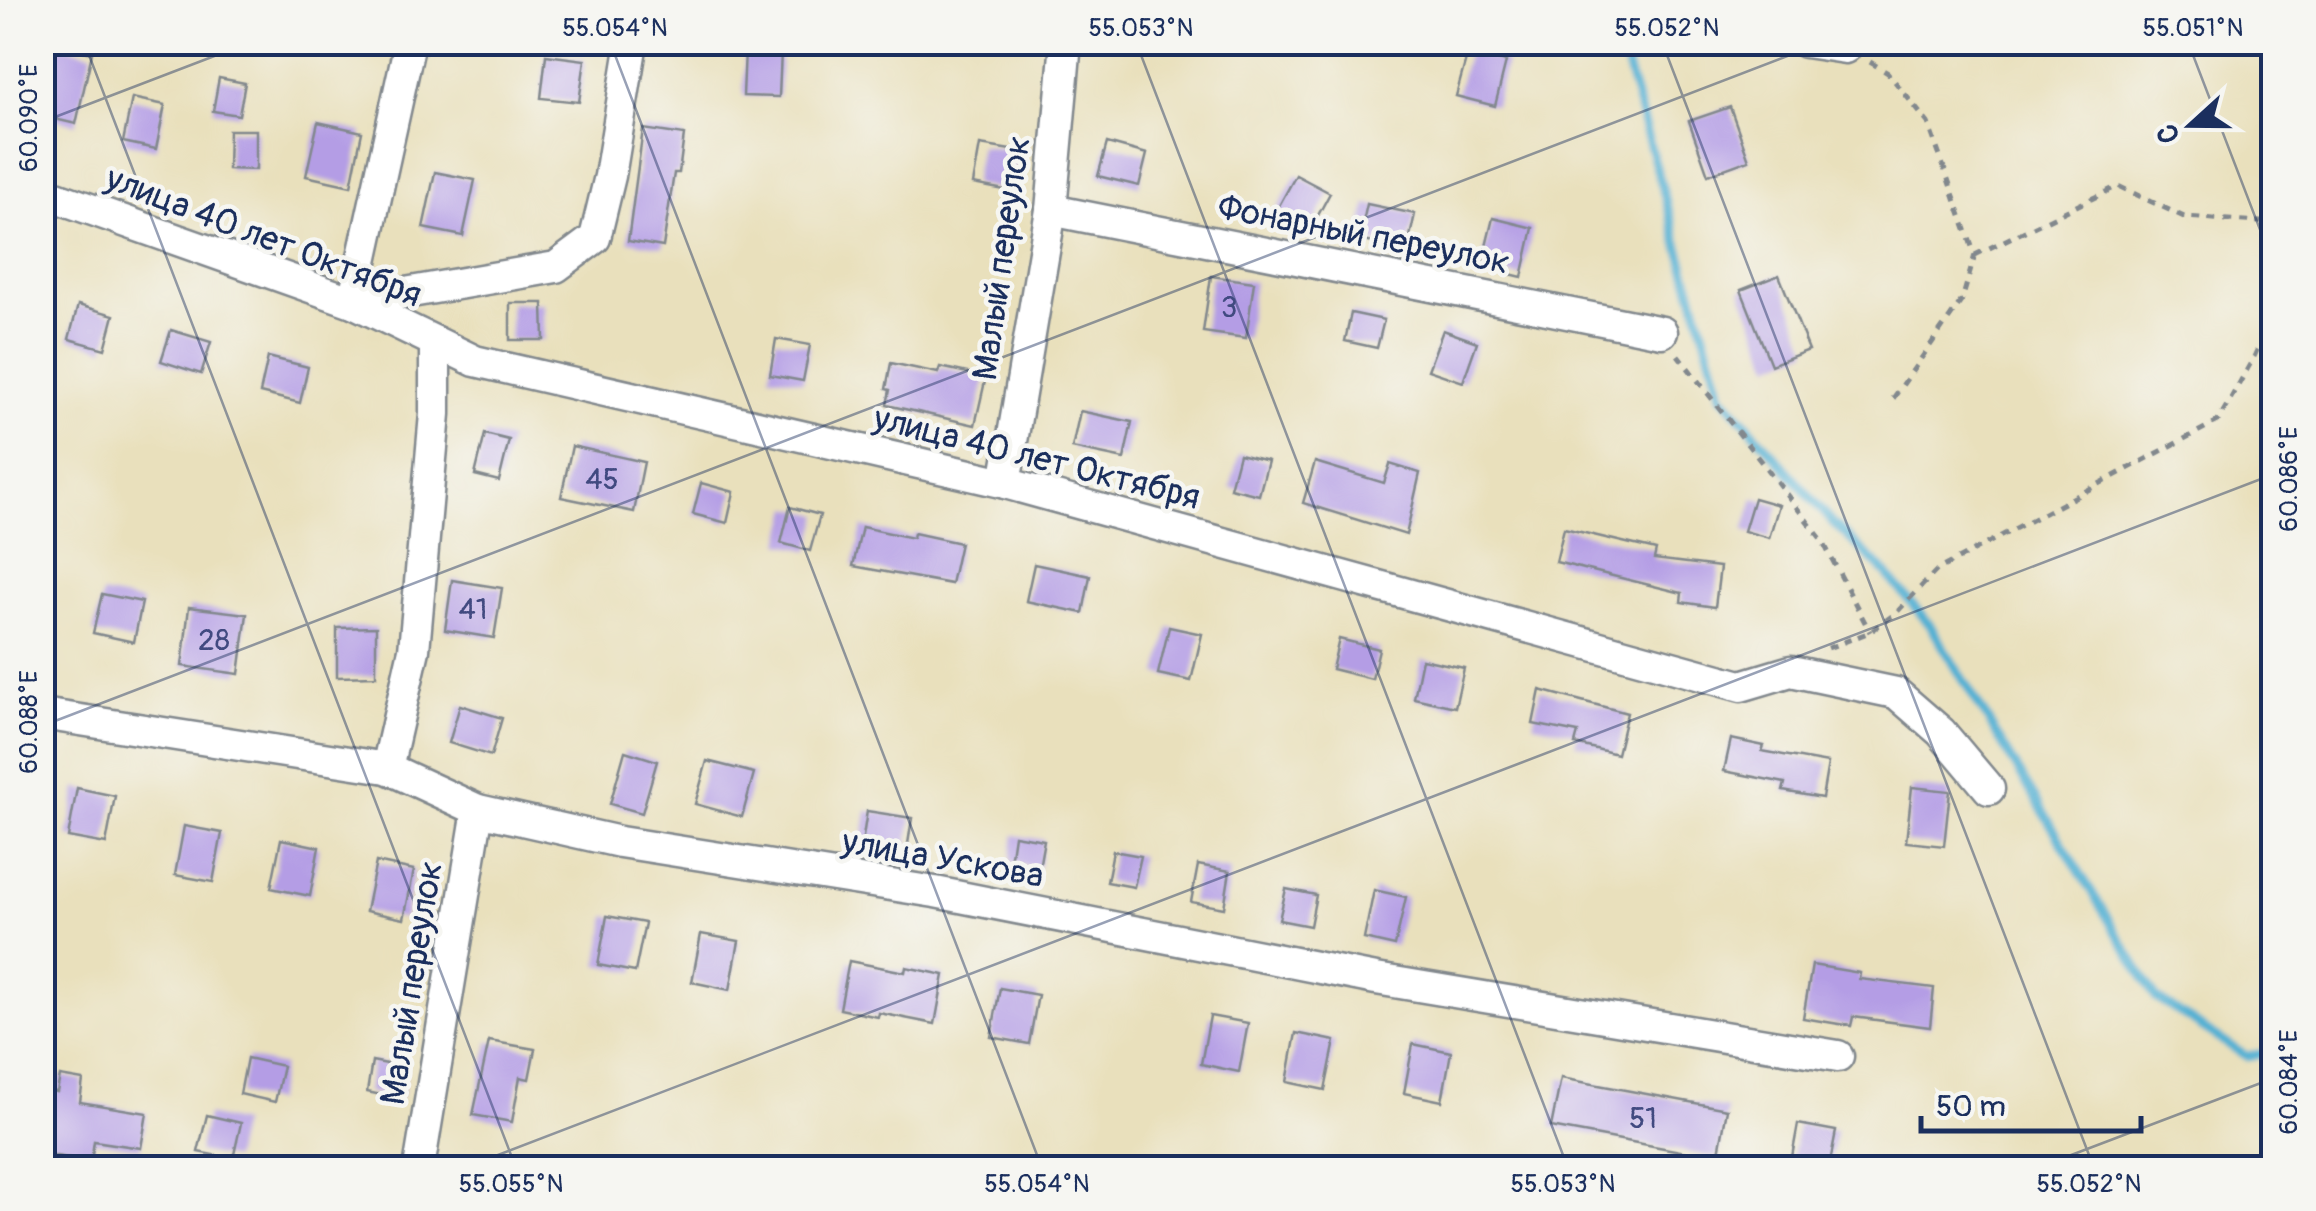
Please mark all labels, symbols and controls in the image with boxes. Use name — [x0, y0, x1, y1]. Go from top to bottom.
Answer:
text: 55.054°N — [562, 13, 668, 44]
text: 55.053°N — [1088, 13, 1194, 44]
text: 55.052°N — [1614, 13, 1720, 44]
text: 55.051°N — [2143, 13, 2243, 44]
text: 60.090°E — [14, 64, 45, 172]
north arrow — [2141, 75, 2241, 175]
text: С — [2150, 119, 2188, 148]
street label: Малый переулок — [963, 133, 1041, 383]
street label: улица 40 лет Октября — [99, 156, 428, 317]
street label: Фонарный переулок — [1214, 185, 1513, 285]
house number: 3 — [1221, 289, 1237, 326]
street label: улица 40 лет Октября — [868, 396, 1204, 520]
text: 60.086°E — [2274, 426, 2305, 532]
house number: 45 — [585, 461, 619, 498]
house number: 41 — [458, 591, 488, 628]
house number: 28 — [198, 622, 230, 659]
text: 60.088°E — [14, 670, 45, 774]
street label: улица Ускова — [838, 819, 1047, 898]
street label: Малый переулок — [371, 858, 453, 1108]
text: 60.084°E — [2274, 1029, 2305, 1135]
scale bar — [1921, 1071, 2141, 1133]
text: 50 m — [1936, 1088, 2006, 1125]
house number: 51 — [1629, 1100, 1657, 1137]
text: 55.055°N — [459, 1169, 563, 1200]
text: 55.054°N — [984, 1169, 1090, 1200]
text: 55.053°N — [1510, 1169, 1616, 1200]
text: 55.052°N — [2036, 1169, 2142, 1200]

